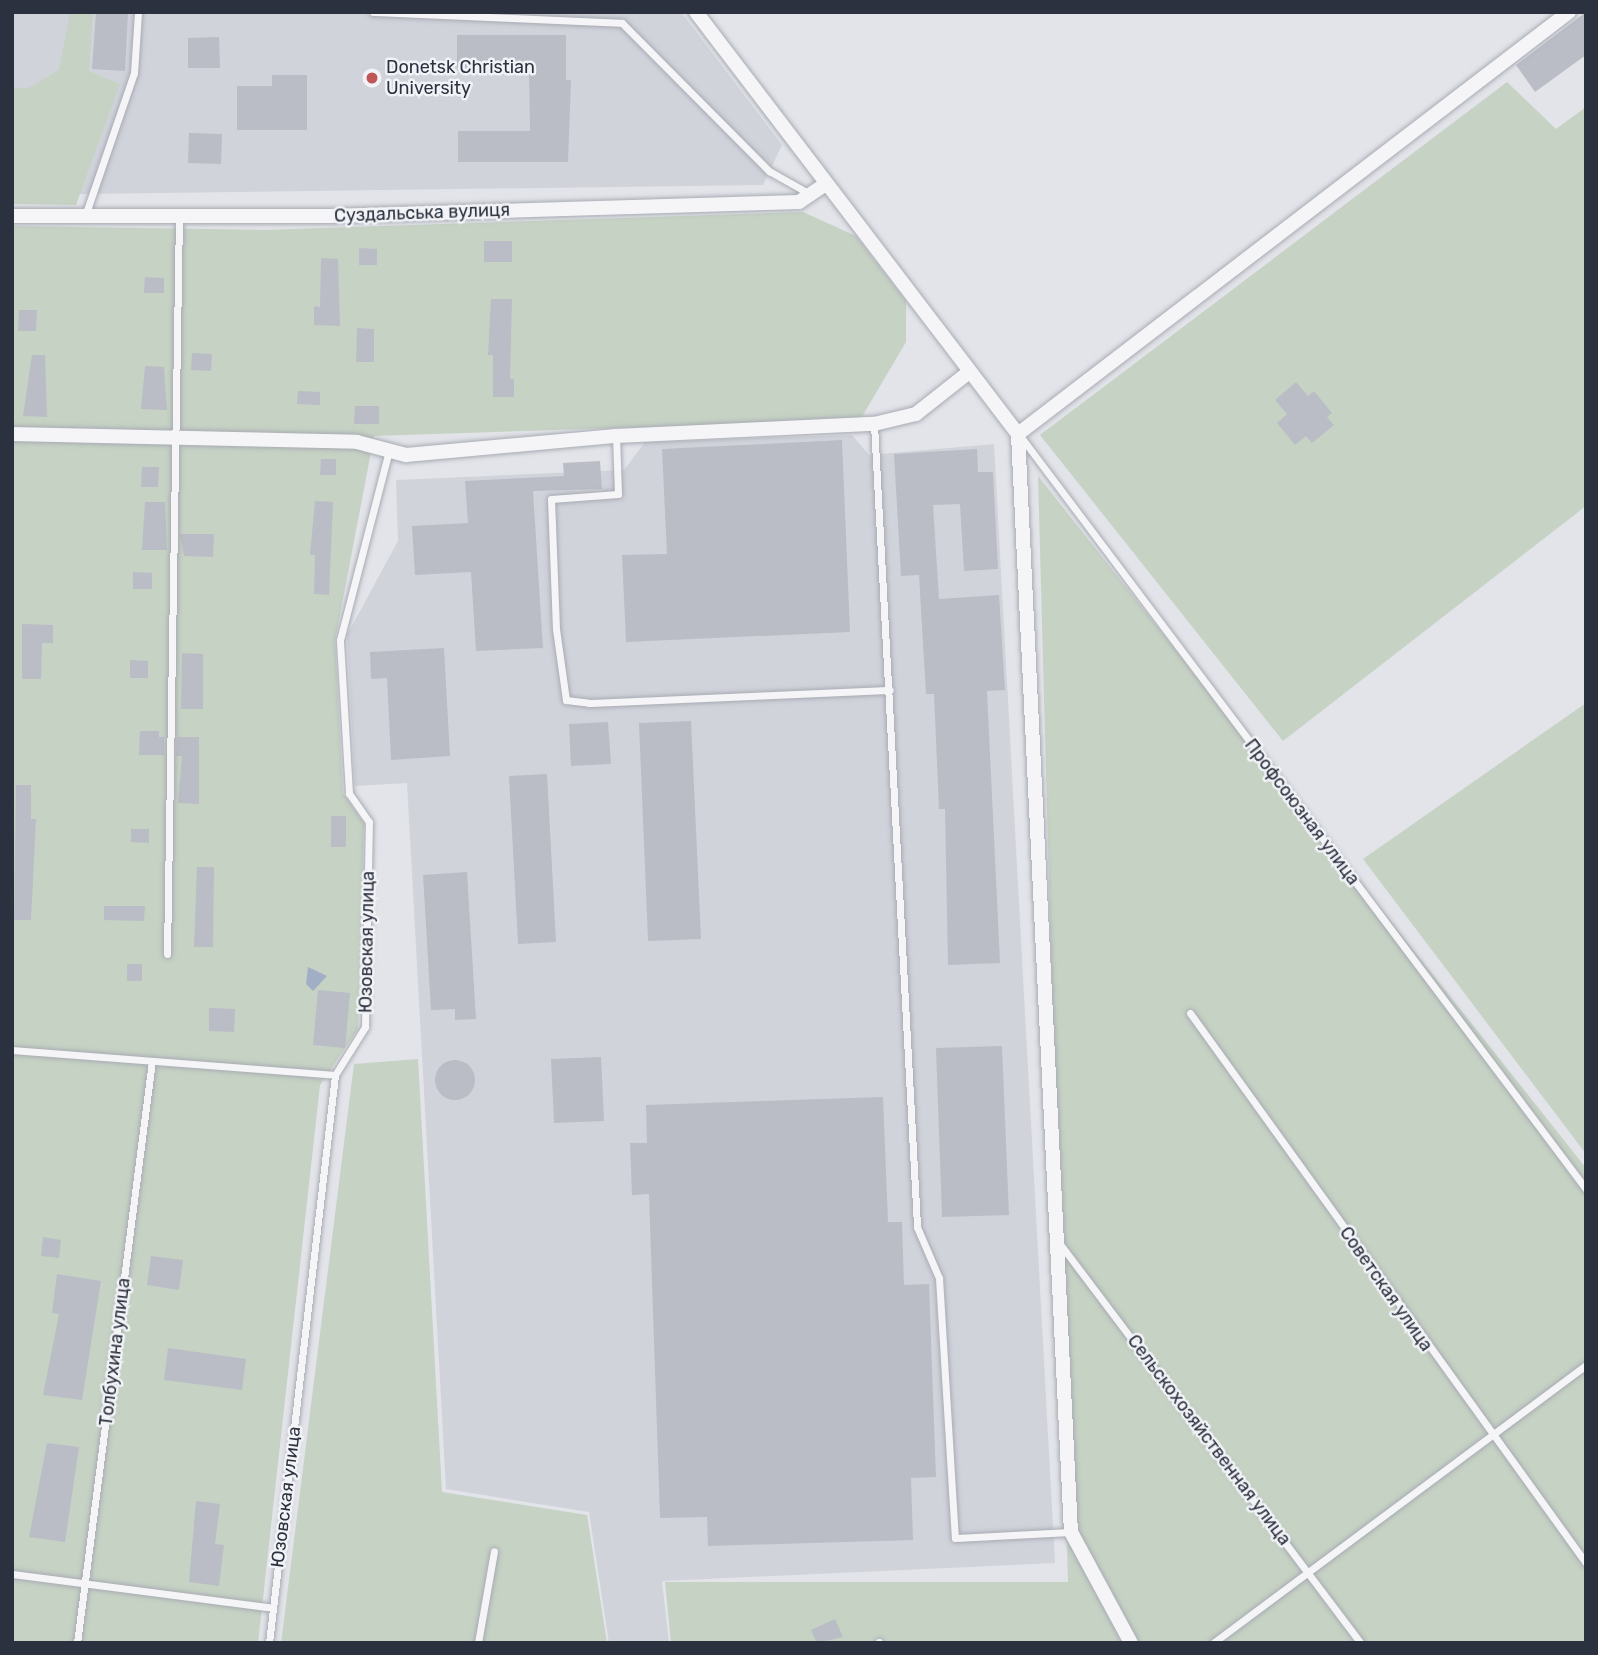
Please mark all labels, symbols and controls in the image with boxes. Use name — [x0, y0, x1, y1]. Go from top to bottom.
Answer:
place label: Donetsk Christian University — [386, 57, 535, 100]
marker: Donetsk Christian University — [364, 70, 380, 86]
street label: Суздальська вулиця — [334, 199, 510, 227]
street label: Профсоюзная улица — [1240, 735, 1364, 889]
street label: Юзовская улица — [355, 871, 379, 1013]
street label: Советская улица — [1335, 1223, 1437, 1355]
street label: Толбухина улица — [95, 1277, 135, 1427]
street label: Сельскохозяйственная улица — [1123, 1330, 1295, 1550]
street label: Юзовская улица — [267, 1425, 305, 1569]

